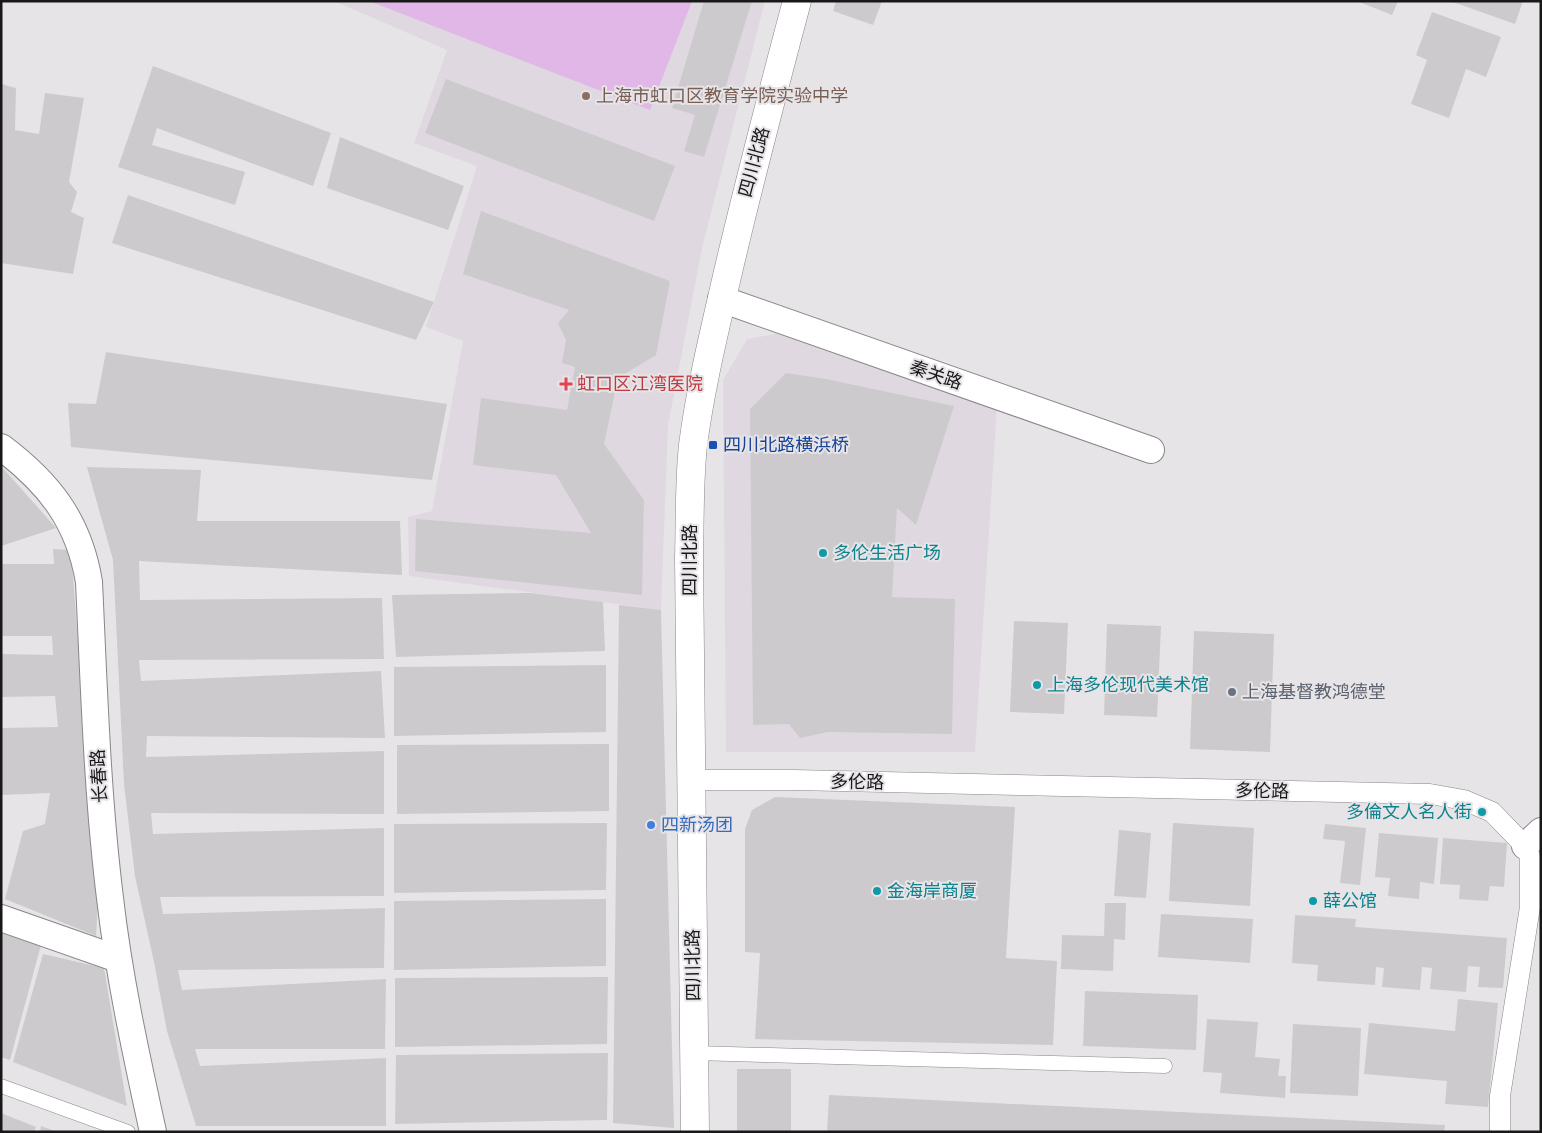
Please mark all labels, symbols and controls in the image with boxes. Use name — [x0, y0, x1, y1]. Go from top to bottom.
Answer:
place label: 上海市虹口区教育学院实验中学 — [596, 84, 848, 107]
marker: 上海市虹口区教育学院实验中学 — [580, 90, 592, 102]
street label: 四川北路 — [733, 124, 774, 200]
street label: 秦关路 — [907, 355, 965, 394]
place label: 虹口区江湾医院 — [577, 372, 703, 395]
marker: 虹口区江湾医院 — [559, 377, 573, 391]
place label: 四川北路横浜桥 — [723, 433, 849, 456]
marker: 四川北路横浜桥 — [707, 439, 719, 451]
street label: 四川北路 — [678, 524, 701, 596]
place label: 多伦生活广场 — [833, 541, 941, 564]
marker: 多伦生活广场 — [817, 547, 829, 559]
place label: 上海多伦现代美术馆 — [1047, 673, 1209, 696]
marker: 上海多伦现代美术馆 — [1031, 679, 1043, 691]
place label: 上海基督教鸿德堂 — [1242, 680, 1386, 703]
marker: 上海基督教鸿德堂 — [1226, 686, 1238, 698]
street label: 长春路 — [86, 748, 111, 804]
street label: 多伦路 — [830, 770, 884, 793]
street label: 多伦路 — [1235, 779, 1289, 802]
place label: 多倫文人名人街 — [1346, 800, 1472, 823]
marker: 多倫文人名人街 — [1476, 806, 1488, 818]
place label: 四新汤团 — [661, 813, 733, 836]
marker: 四新汤团 — [645, 819, 657, 831]
place label: 金海岸商厦 — [887, 879, 977, 902]
marker: 金海岸商厦 — [871, 885, 883, 897]
place label: 薛公馆 — [1323, 889, 1377, 912]
marker: 薛公馆 — [1307, 895, 1319, 907]
street label: 四川北路 — [680, 929, 705, 1001]

